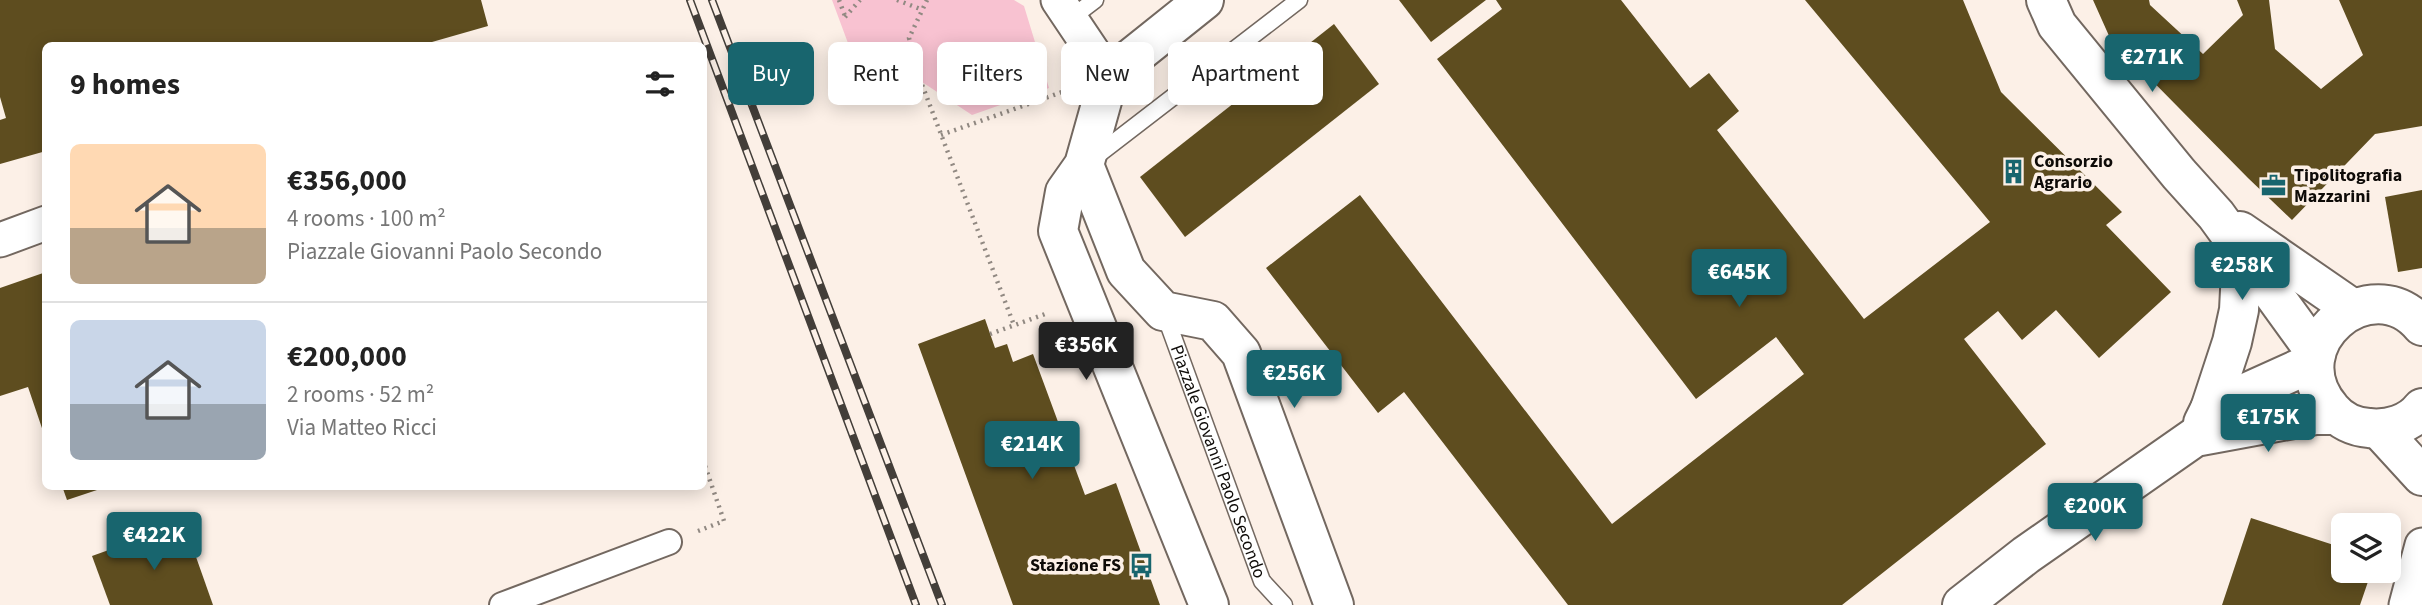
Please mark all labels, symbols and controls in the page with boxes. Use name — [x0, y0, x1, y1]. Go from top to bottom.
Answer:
pin: €271K — [2103, 34, 2201, 94]
text: €271K — [2121, 40, 2183, 73]
chip: Buy — [728, 42, 814, 105]
chip: Rent — [828, 42, 923, 105]
chip: Filters — [937, 42, 1047, 105]
chip: New — [1061, 42, 1154, 105]
chip: Apartment — [1168, 42, 1323, 105]
text: 9 homes — [70, 63, 180, 106]
icon: filters — [641, 65, 679, 103]
place label: Consorzio Agrario — [2033, 149, 2113, 195]
building icon: Consorzio Agrario — [2000, 157, 2028, 185]
text: €356,000 — [287, 159, 407, 202]
place label: Tipolitografia Mazzarini — [2294, 163, 2402, 209]
office icon: Tipolitografia Mazzarini — [2260, 171, 2288, 199]
icon: home — [126, 172, 210, 256]
text: 4 rooms · 100 m² — [287, 202, 446, 235]
text: Piazzale Giovanni Paolo Secondo — [287, 235, 602, 268]
pin: €258K — [2193, 243, 2291, 302]
text: €258K — [2211, 248, 2273, 281]
pin: €645K — [1690, 250, 1788, 309]
text: €645K — [1708, 255, 1770, 288]
pin: €356K — [1037, 322, 1135, 382]
text: €356K — [1055, 328, 1117, 361]
text: €200,000 — [287, 335, 407, 378]
street label: Piazzale Giovanni Paolo Secondo — [1164, 341, 1272, 582]
icon: home — [126, 348, 210, 432]
pin: €256K — [1245, 350, 1343, 410]
text: €256K — [1263, 356, 1325, 389]
text: 2 rooms · 52 m² — [287, 378, 434, 411]
pin: €175K — [2219, 394, 2317, 454]
text: €175K — [2237, 400, 2299, 433]
text: Via Matteo Ricci — [287, 411, 437, 444]
pin: €214K — [983, 421, 1081, 481]
text: €214K — [1001, 427, 1063, 460]
pin: €200K — [2046, 484, 2144, 543]
text: €200K — [2064, 489, 2126, 522]
pin: €422K — [105, 512, 203, 572]
map controls — [2331, 513, 2401, 583]
button: layers — [2331, 513, 2401, 583]
text: €422K — [123, 518, 185, 551]
bus stop icon: Stazione FS — [1127, 551, 1155, 579]
place label: Stazione FS — [1030, 553, 1121, 578]

